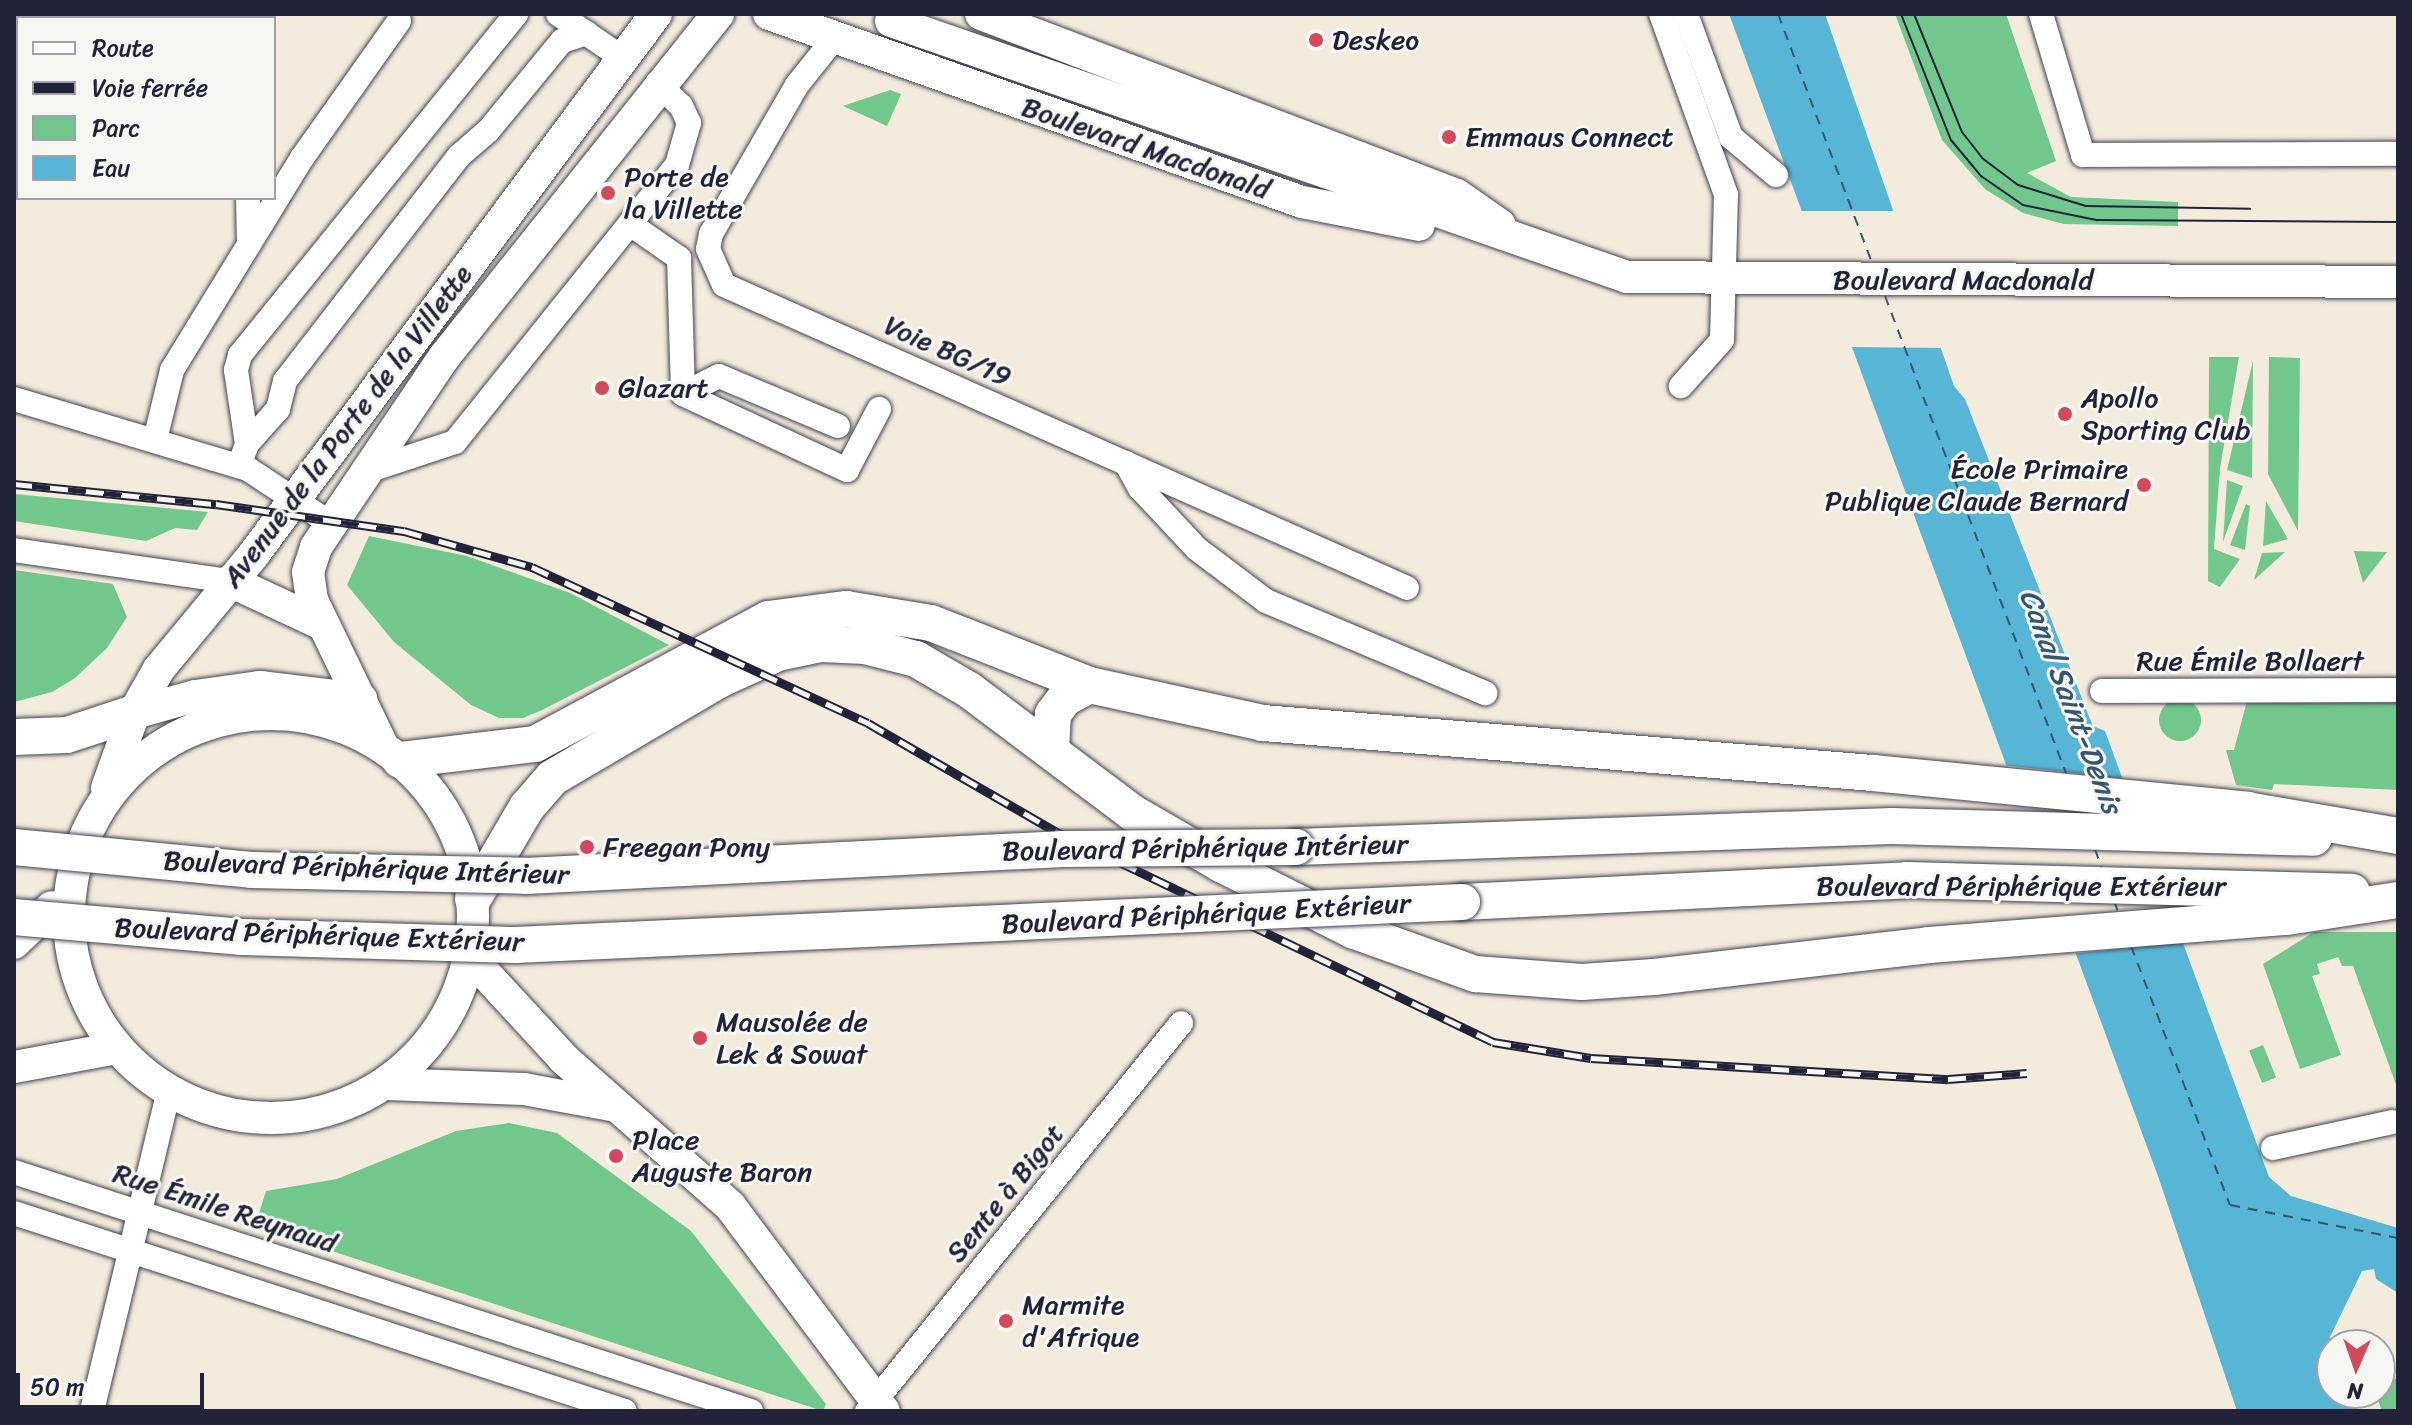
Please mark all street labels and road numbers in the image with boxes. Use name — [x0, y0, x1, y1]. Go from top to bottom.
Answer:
street label: Boulevard Macdonald — [1017, 90, 1275, 206]
street label: Avenue de la Porte de la Villette — [214, 258, 480, 594]
street label: Boulevard Macdonald — [1833, 263, 2093, 297]
street label: Voie BG/19 — [879, 308, 1017, 394]
street label: Rue Émile Bollaert — [2136, 644, 2364, 678]
street label: Boulevard Périphérique Intérieur — [1002, 828, 1408, 868]
street label: Boulevard Périphérique Intérieur — [163, 844, 569, 892]
street label: Boulevard Périphérique Extérieur — [1816, 869, 2226, 903]
street label: Boulevard Périphérique Extérieur — [1001, 887, 1411, 941]
street label: Boulevard Périphérique Extérieur — [114, 911, 524, 959]
street label: Sente à Bigot — [939, 1117, 1071, 1269]
street label: Rue Émile Reynaud — [109, 1156, 341, 1260]

